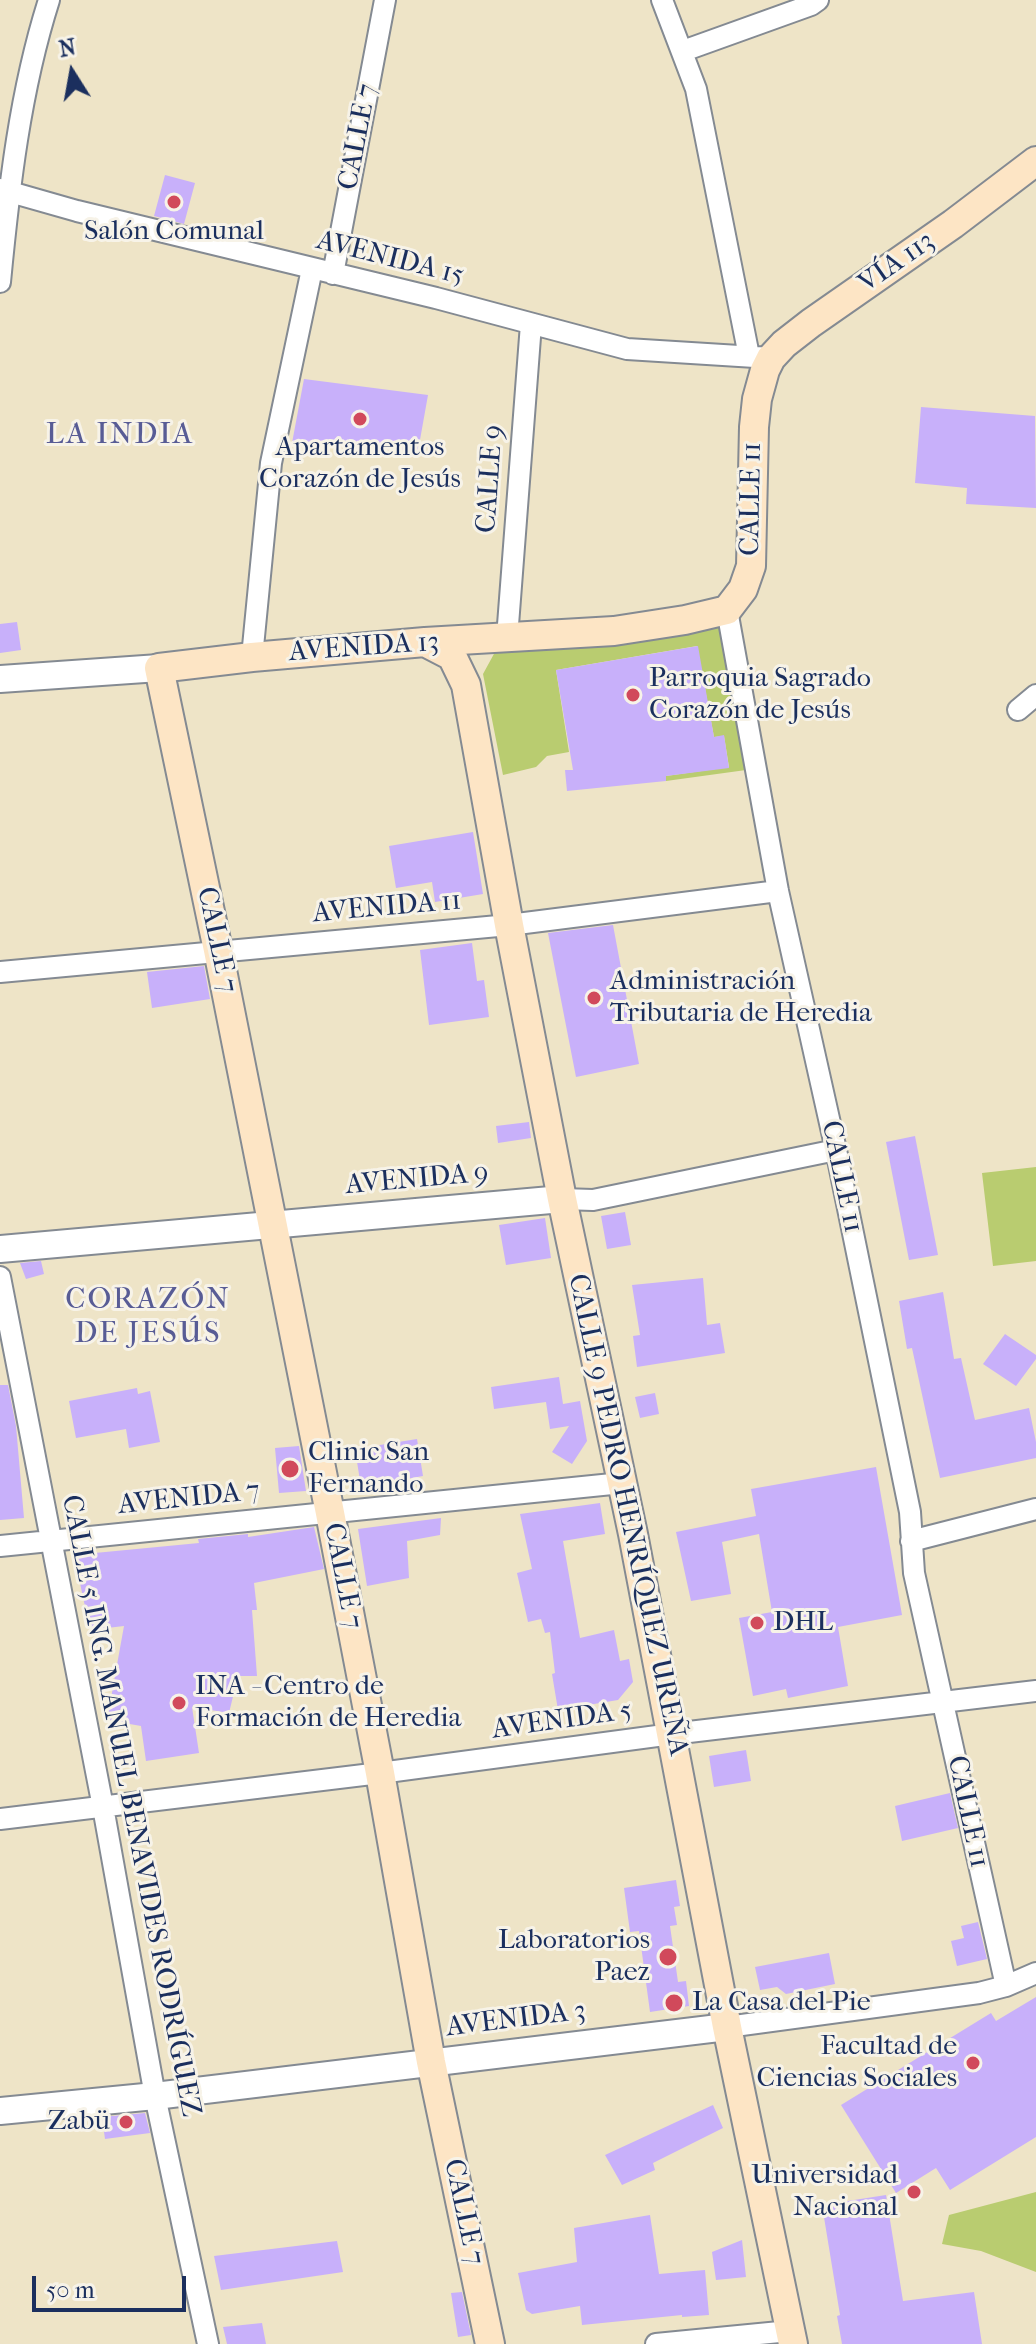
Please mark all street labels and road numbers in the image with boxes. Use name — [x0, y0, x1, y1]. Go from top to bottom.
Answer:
street label: CALLE 7 — [332, 81, 386, 193]
street label: AVENIDA 15 — [313, 224, 467, 294]
street label: VÍA 113 — [853, 225, 941, 301]
street label: CALLE 9 — [470, 424, 512, 534]
street label: CALLE 11 — [734, 442, 770, 556]
street label: AVENIDA 13 — [288, 626, 440, 670]
street label: CALLE 7 — [188, 884, 244, 996]
street label: AVENIDA 11 — [311, 885, 463, 931]
street label: CALLE 11 — [813, 1118, 869, 1236]
street label: AVENIDA 9 — [344, 1157, 490, 1203]
street label: CALLE 9 PEDRO HENRÍQUEZ UREÑA — [559, 1271, 695, 1759]
street label: AVENIDA 7 — [116, 1475, 262, 1523]
street label: CALLE 5 ING. MANUEL BENAVIDES RODRÍGUEZ — [53, 1492, 207, 2120]
street label: CALLE 7 — [315, 1520, 369, 1632]
street label: AVENIDA 5 — [490, 1695, 634, 1747]
street label: CALLE 11 — [939, 1753, 995, 1871]
street label: AVENIDA 3 — [444, 1995, 588, 2045]
street label: CALLE 7 — [435, 2156, 491, 2268]

